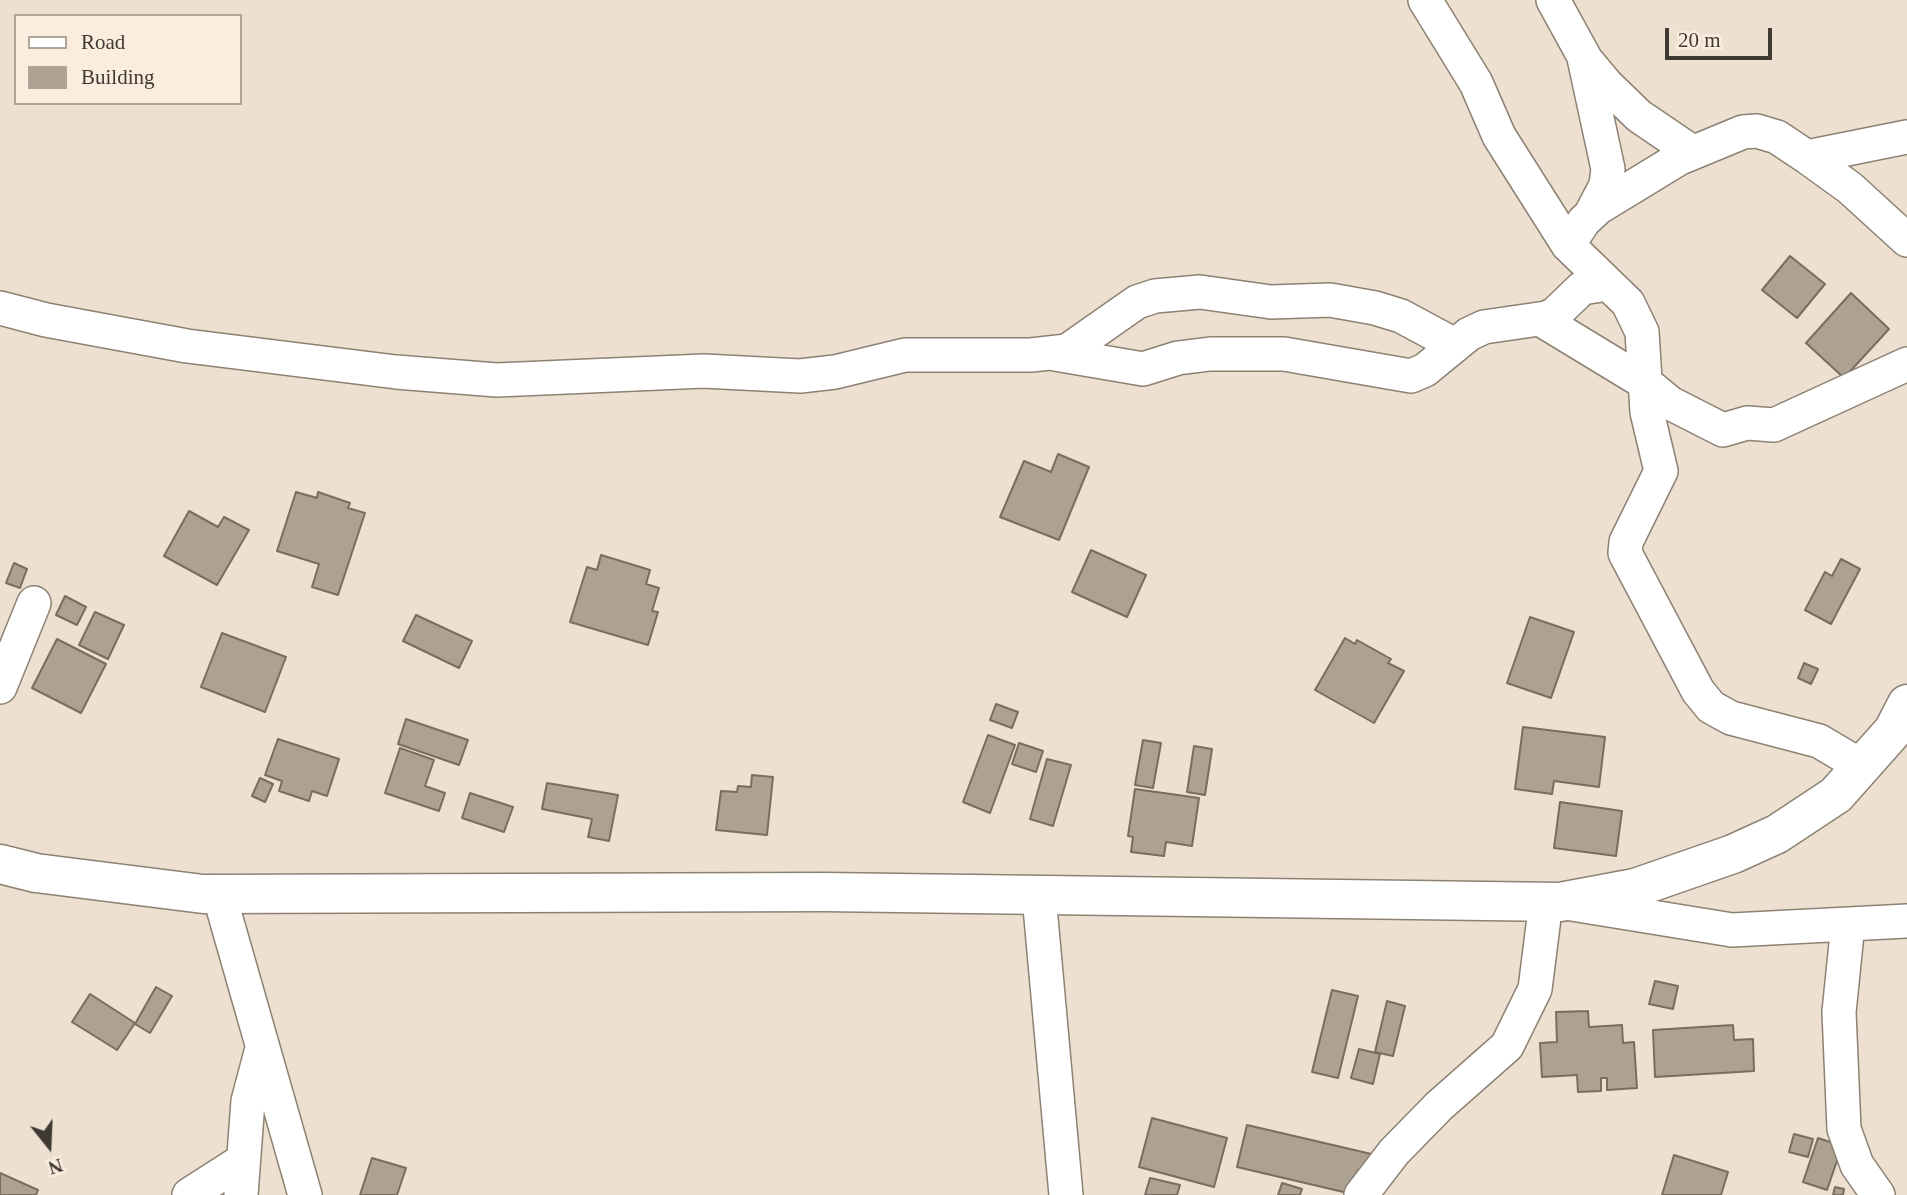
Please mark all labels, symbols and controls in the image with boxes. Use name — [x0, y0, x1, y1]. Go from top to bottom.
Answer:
legend — [14, 14, 242, 105]
scale bar — [1669, 14, 1776, 58]
text: 20 m — [1678, 28, 1721, 52]
text: Road — [81, 30, 125, 54]
text: Building — [81, 65, 155, 89]
north arrow — [14, 1111, 84, 1181]
text: N — [46, 1154, 65, 1179]

